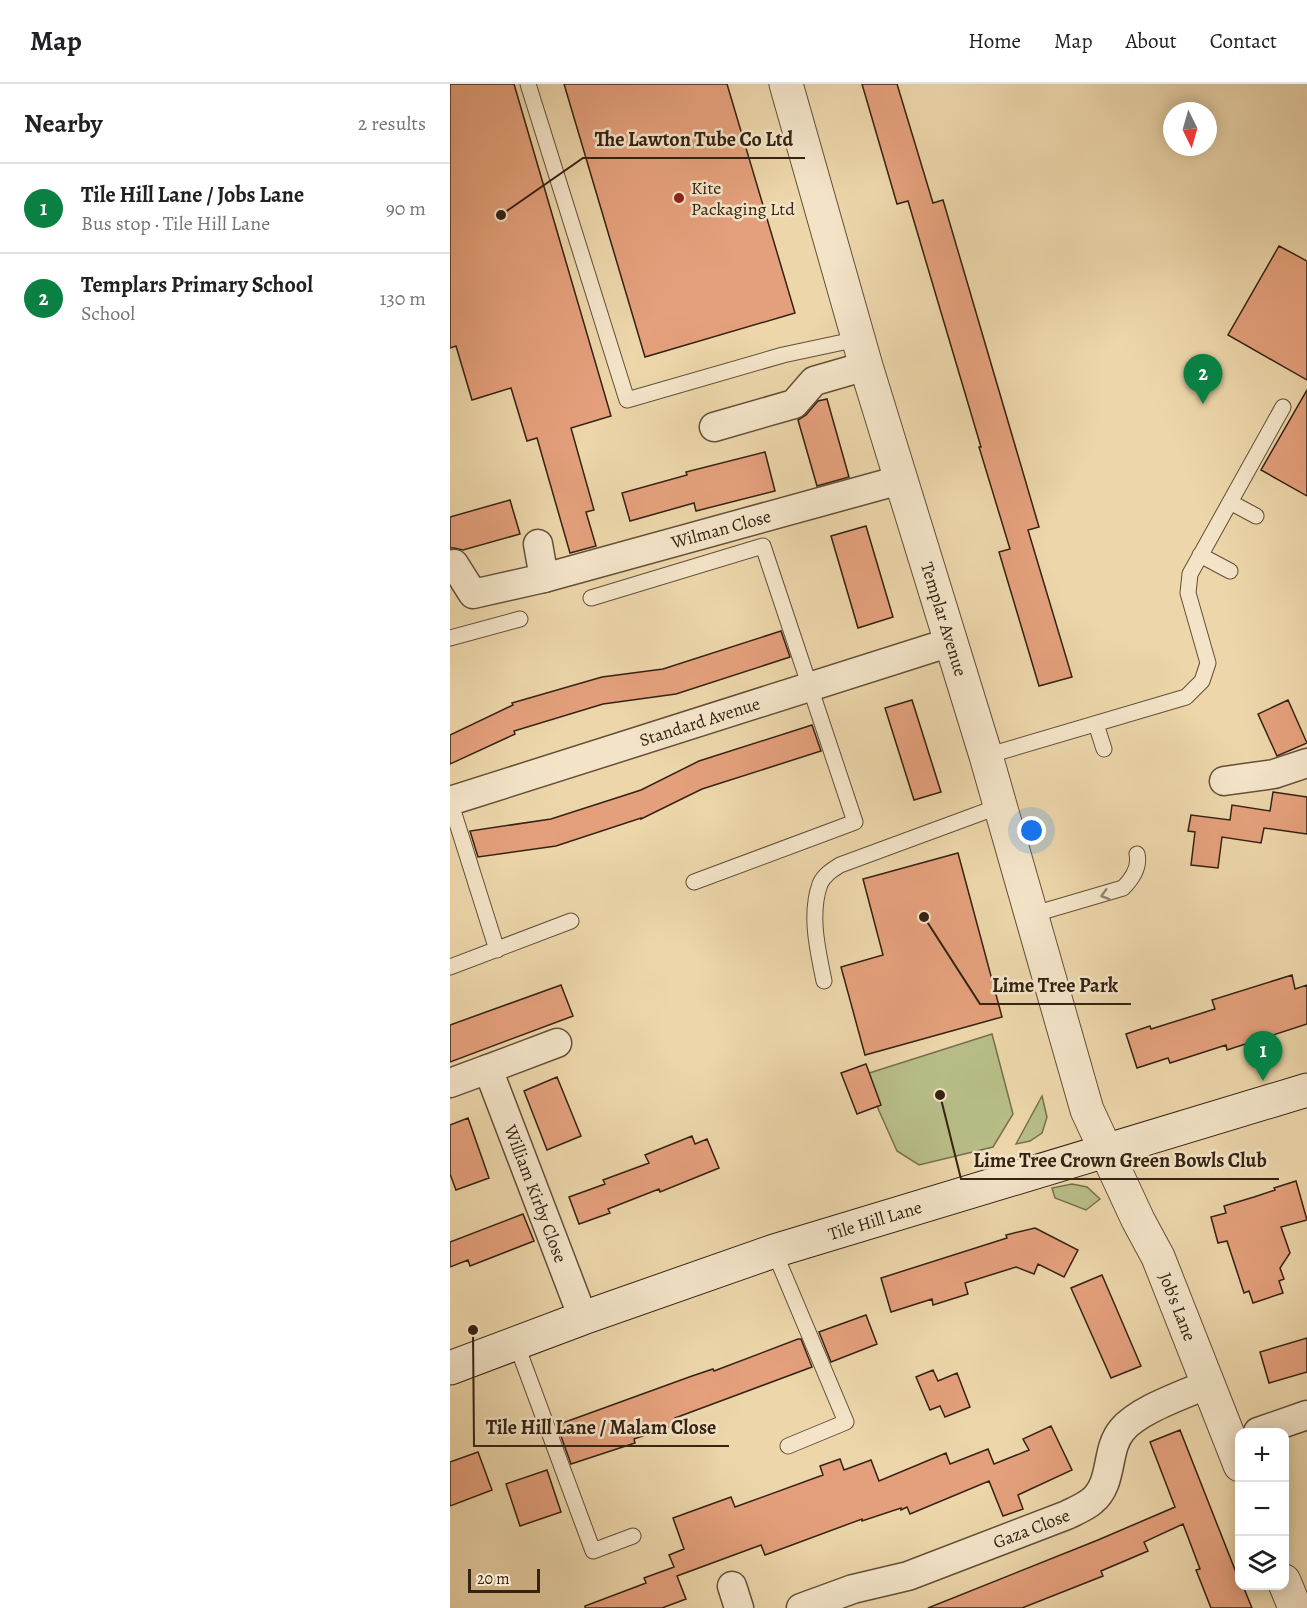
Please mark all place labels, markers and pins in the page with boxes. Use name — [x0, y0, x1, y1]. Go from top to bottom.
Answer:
callout: The Lawton Tube Co Ltd — [583, 120, 805, 158]
place label: Kite Packaging Ltd — [691, 176, 795, 221]
marker: Kite Packaging Ltd — [672, 191, 686, 205]
pin: 2 — [1184, 354, 1222, 404]
callout: Lime Tree Park — [980, 966, 1131, 1004]
pin: 1 — [1244, 1032, 1282, 1081]
callout: Lime Tree Crown Green Bowls Club — [961, 1141, 1279, 1179]
callout: Tile Hill Lane / Malam Close — [474, 1408, 729, 1446]

